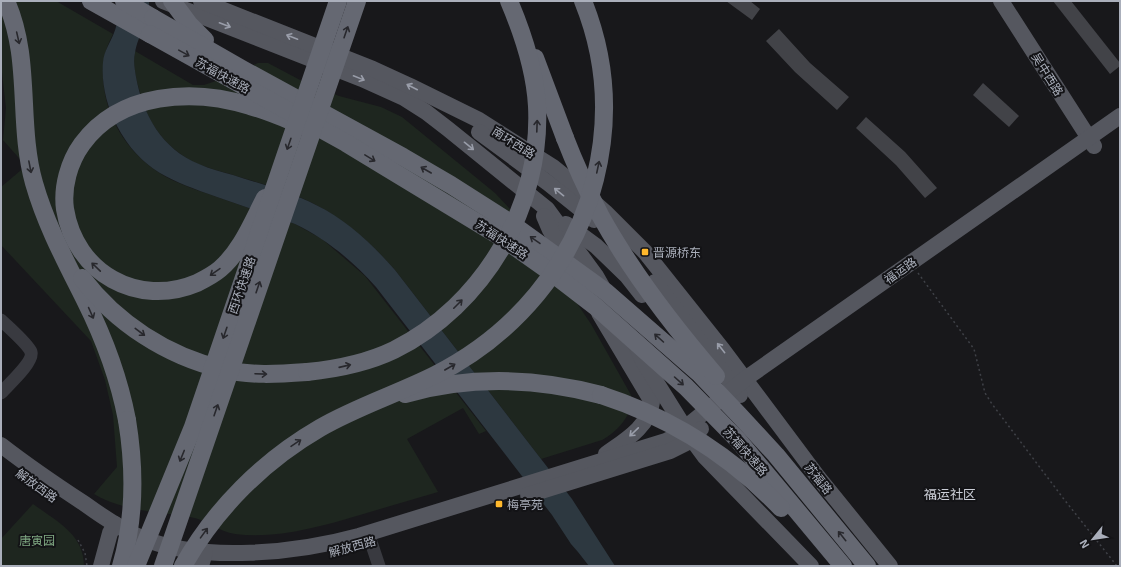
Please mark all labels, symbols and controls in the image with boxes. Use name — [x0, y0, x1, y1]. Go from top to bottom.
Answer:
one-way arrow — [219, 22, 231, 30]
one-way arrow — [343, 25, 350, 38]
one-way arrow — [14, 31, 22, 44]
one-way arrow — [286, 33, 298, 40]
one-way arrow — [178, 50, 190, 58]
street label: 吴中西路 — [1029, 50, 1067, 98]
street label: 苏福快速路 — [193, 54, 253, 96]
one-way arrow — [353, 75, 365, 82]
one-way arrow — [406, 83, 418, 90]
one-way arrow — [533, 120, 541, 133]
street label: 南环西路 — [490, 123, 538, 161]
one-way arrow — [285, 137, 292, 150]
one-way arrow — [464, 142, 475, 150]
one-way arrow — [364, 155, 376, 163]
one-way arrow — [27, 160, 35, 173]
one-way arrow — [595, 161, 603, 174]
one-way arrow — [420, 166, 432, 174]
one-way arrow — [554, 188, 565, 196]
street label: 苏福快速路 — [473, 217, 531, 261]
one-way arrow — [530, 236, 541, 245]
place label: 晋源桥东 — [653, 245, 701, 259]
marker: 晋源桥东 — [640, 247, 650, 257]
street label: 西环快速路 — [225, 254, 257, 316]
street label: 福运路 — [881, 254, 919, 286]
one-way arrow — [91, 262, 101, 272]
one-way arrow — [210, 268, 221, 276]
one-way arrow — [255, 281, 263, 293]
one-way arrow — [453, 299, 463, 309]
one-way arrow — [87, 306, 95, 318]
one-way arrow — [221, 327, 228, 340]
one-way arrow — [134, 328, 145, 337]
one-way arrow — [655, 334, 665, 343]
one-way arrow — [717, 342, 725, 353]
one-way arrow — [339, 362, 352, 369]
one-way arrow — [444, 362, 456, 370]
one-way arrow — [254, 370, 267, 377]
one-way arrow — [674, 376, 684, 386]
one-way arrow — [213, 403, 220, 416]
street label: 苏福快速路 — [721, 424, 771, 478]
one-way arrow — [629, 427, 639, 437]
one-way arrow — [291, 439, 302, 447]
one-way arrow — [177, 449, 185, 461]
street label: 苏福路 — [802, 460, 836, 496]
street label: 解放西路 — [13, 465, 61, 505]
district label: 福运社区 — [924, 486, 976, 502]
place label: 梅亭苑 — [507, 497, 543, 511]
marker: 梅亭苑 — [494, 499, 504, 509]
north arrow — [1073, 519, 1113, 559]
one-way arrow — [200, 528, 208, 539]
one-way arrow — [838, 530, 847, 541]
park label: 唐寅园 — [19, 533, 55, 547]
street label: 解放西路 — [327, 533, 377, 559]
text: N — [1076, 538, 1092, 551]

